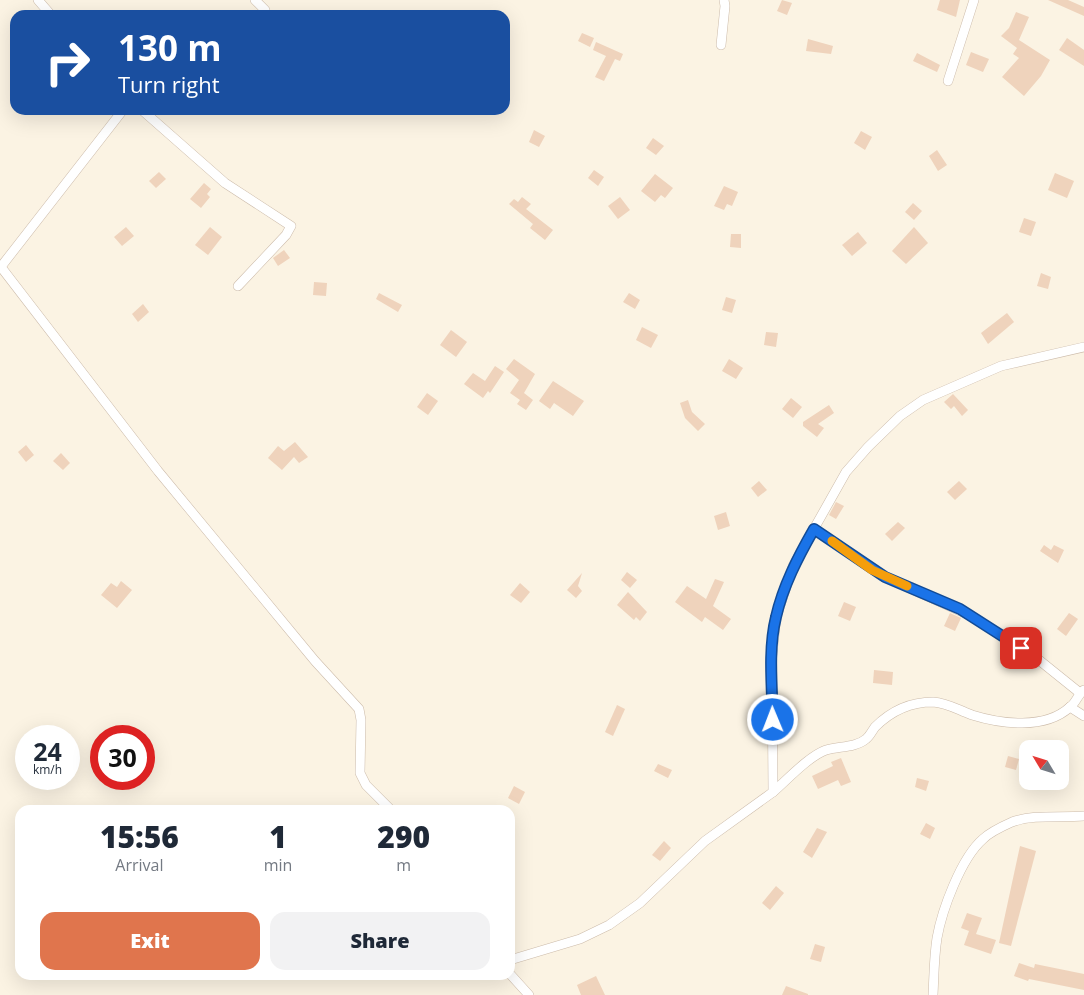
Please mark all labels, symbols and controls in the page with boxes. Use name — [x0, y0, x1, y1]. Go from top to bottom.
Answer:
text: 130 m — [118, 24, 222, 71]
icon: right — [35, 30, 100, 95]
text: Turn right — [118, 69, 220, 99]
pin — [1000, 627, 1042, 669]
icon: arrive — [1007, 634, 1035, 662]
position arrow — [746, 693, 798, 745]
speed limit sign: 30 — [90, 725, 155, 790]
text: 24 — [33, 734, 62, 768]
north arrow — [1019, 740, 1069, 790]
map controls — [1019, 740, 1069, 790]
text: km/h — [33, 761, 62, 778]
text: 15:56 — [100, 816, 179, 857]
text: 1 — [269, 816, 287, 857]
text: 290 — [377, 816, 430, 857]
text: Arrival — [115, 854, 163, 876]
text: min — [264, 854, 292, 876]
text: m — [396, 854, 411, 876]
button: Exit — [40, 912, 260, 970]
button: Share — [270, 912, 490, 970]

